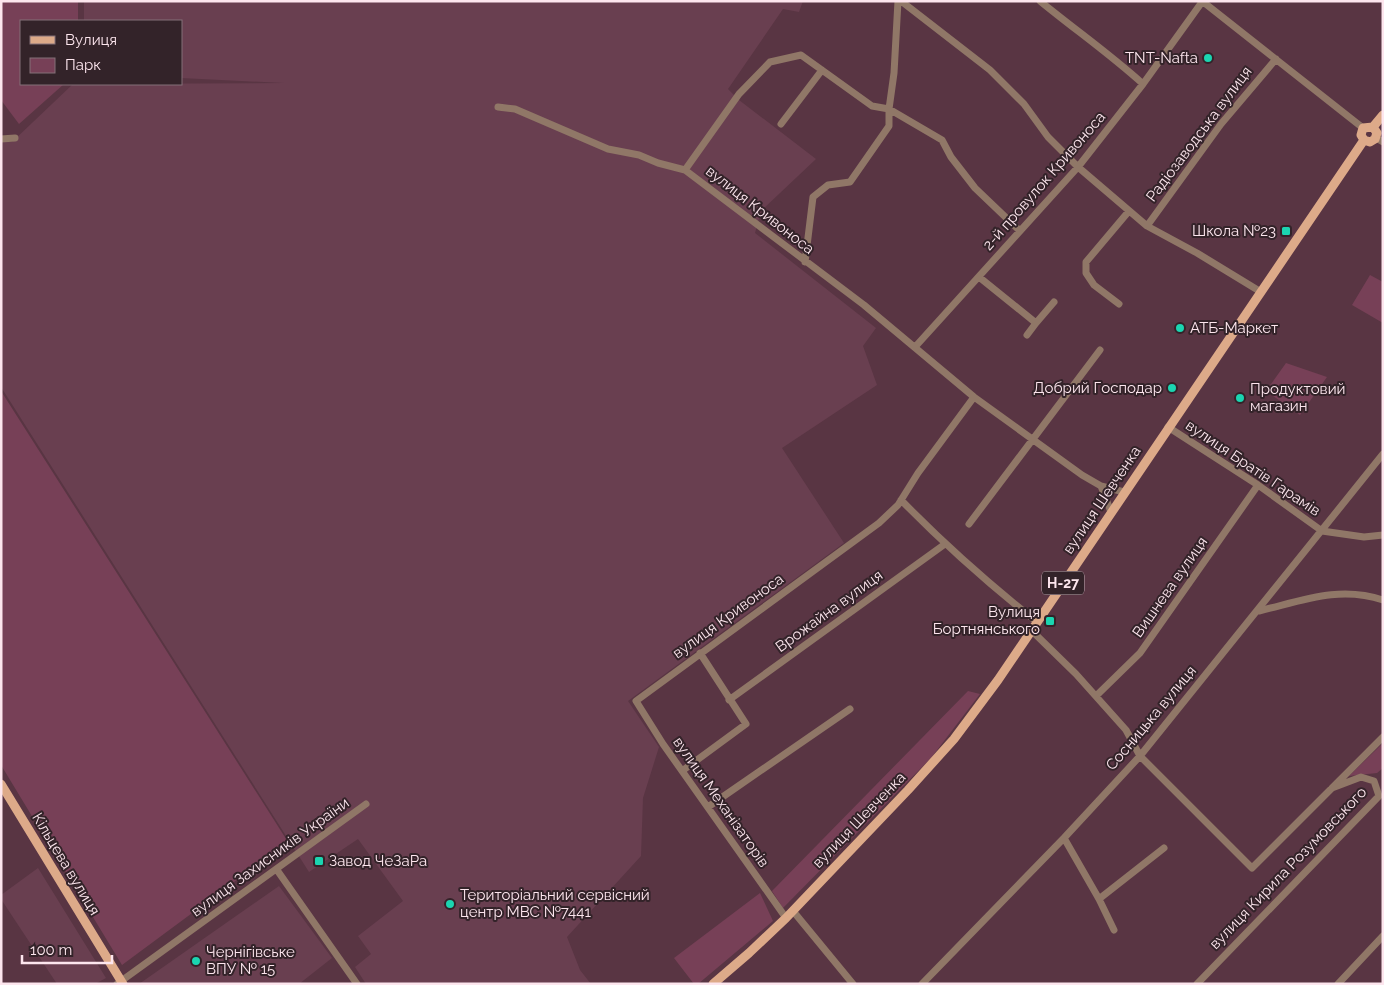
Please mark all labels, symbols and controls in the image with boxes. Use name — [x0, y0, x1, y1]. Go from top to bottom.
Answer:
legend — [20, 20, 182, 85]
text: Вулиця — [65, 31, 117, 49]
place label: TNT-Nafta — [1125, 49, 1198, 67]
marker: TNT-Nafta — [1202, 52, 1214, 64]
text: Парк — [65, 56, 101, 74]
street label: Радіозаводська вулиця — [1142, 63, 1256, 205]
street label: 2-й провулок Кривоноса — [979, 108, 1109, 254]
street label: вулиця Кривоноса — [702, 162, 818, 258]
place label: Школа №23 — [1192, 222, 1276, 240]
marker: Школа №23 — [1280, 225, 1292, 237]
place label: АТБ-Маркет — [1190, 319, 1278, 337]
marker: АТБ-Маркет — [1174, 322, 1186, 334]
place label: Добрий Господар — [1033, 379, 1162, 397]
place label: Продуктовий магазин — [1250, 380, 1345, 415]
marker: Добрий Господар — [1166, 382, 1178, 394]
marker: Продуктовий магазин — [1234, 392, 1246, 404]
street label: вулиця Братів Гарамів — [1182, 416, 1324, 520]
street label: вулиця Шевченка — [1059, 443, 1145, 557]
street label: Вишнева вулиця — [1129, 533, 1211, 641]
street label: Врожайна вулиця — [772, 566, 886, 656]
street label: вулиця Кривоноса — [669, 570, 787, 662]
road number: Н-27 — [1042, 572, 1084, 594]
place label: Вулиця Бортнянського — [933, 603, 1040, 638]
marker: Вулиця Бортнянського — [1044, 615, 1056, 627]
street label: Сосницька вулиця — [1102, 662, 1200, 774]
street label: вулиця Механізаторів — [669, 733, 773, 871]
street label: вулиця Шевченка — [809, 768, 909, 872]
street label: вулиця Кирила Розумовського — [1206, 783, 1370, 953]
street label: вулиця Захисників України — [187, 794, 353, 920]
street label: Кільцева вулиця — [28, 810, 104, 918]
place label: Завод ЧеЗаРа — [329, 852, 427, 870]
marker: Завод ЧеЗаРа — [313, 855, 325, 867]
place label: Територіальний сервісний центр МВС №7441 — [460, 886, 650, 921]
marker: Територіальний сервісний центр МВС №7441 — [444, 898, 456, 910]
scale bar — [22, 932, 112, 964]
text: 100 m — [30, 941, 72, 959]
place label: Чернігівське ВПУ № 15 — [206, 943, 295, 978]
marker: Чернігівське ВПУ № 15 — [190, 955, 202, 967]

